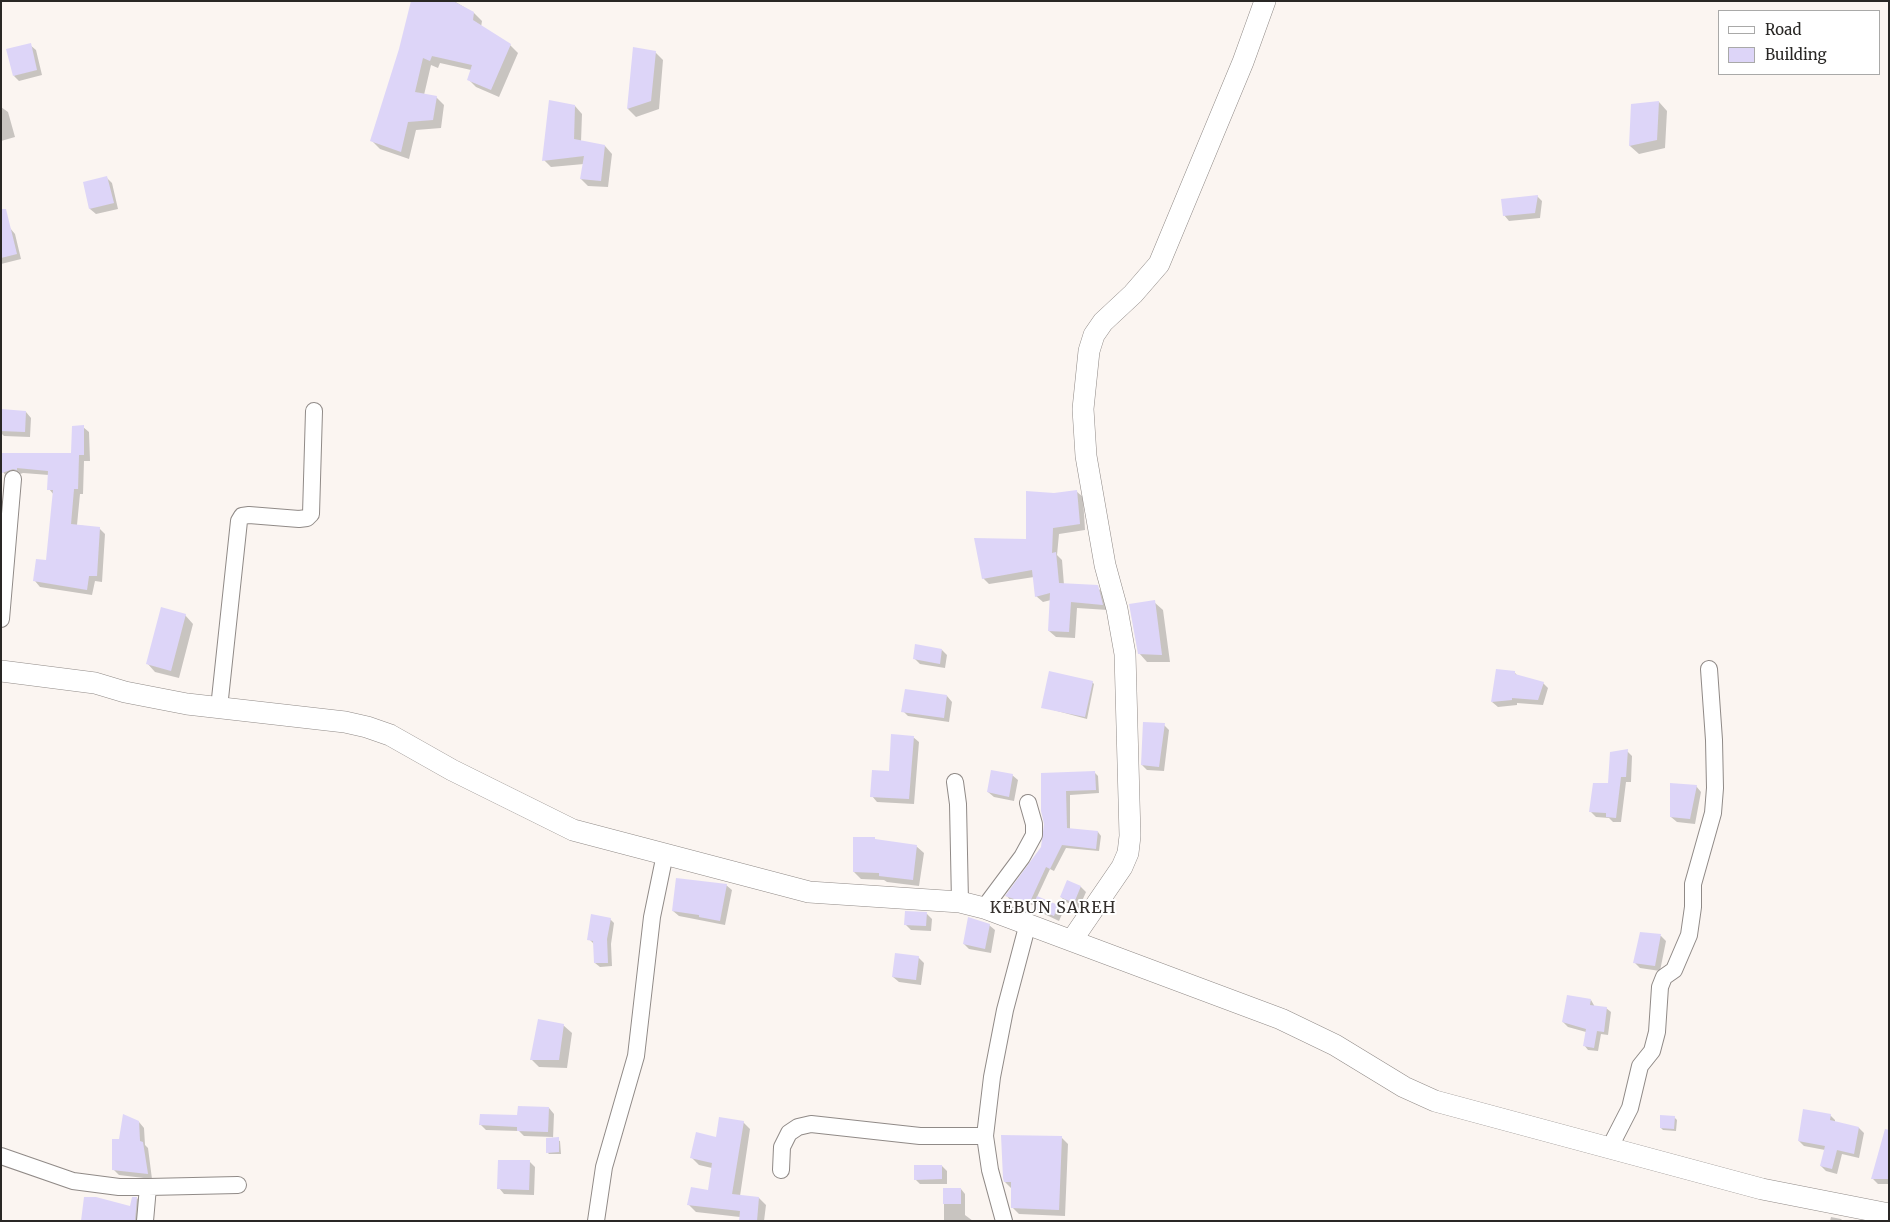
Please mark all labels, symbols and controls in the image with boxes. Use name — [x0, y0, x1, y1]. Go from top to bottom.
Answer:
legend — [1718, 10, 1880, 75]
text: Road — [1765, 20, 1801, 39]
text: Building — [1765, 45, 1827, 64]
district label: KEBUN SAREH — [988, 898, 1118, 918]

